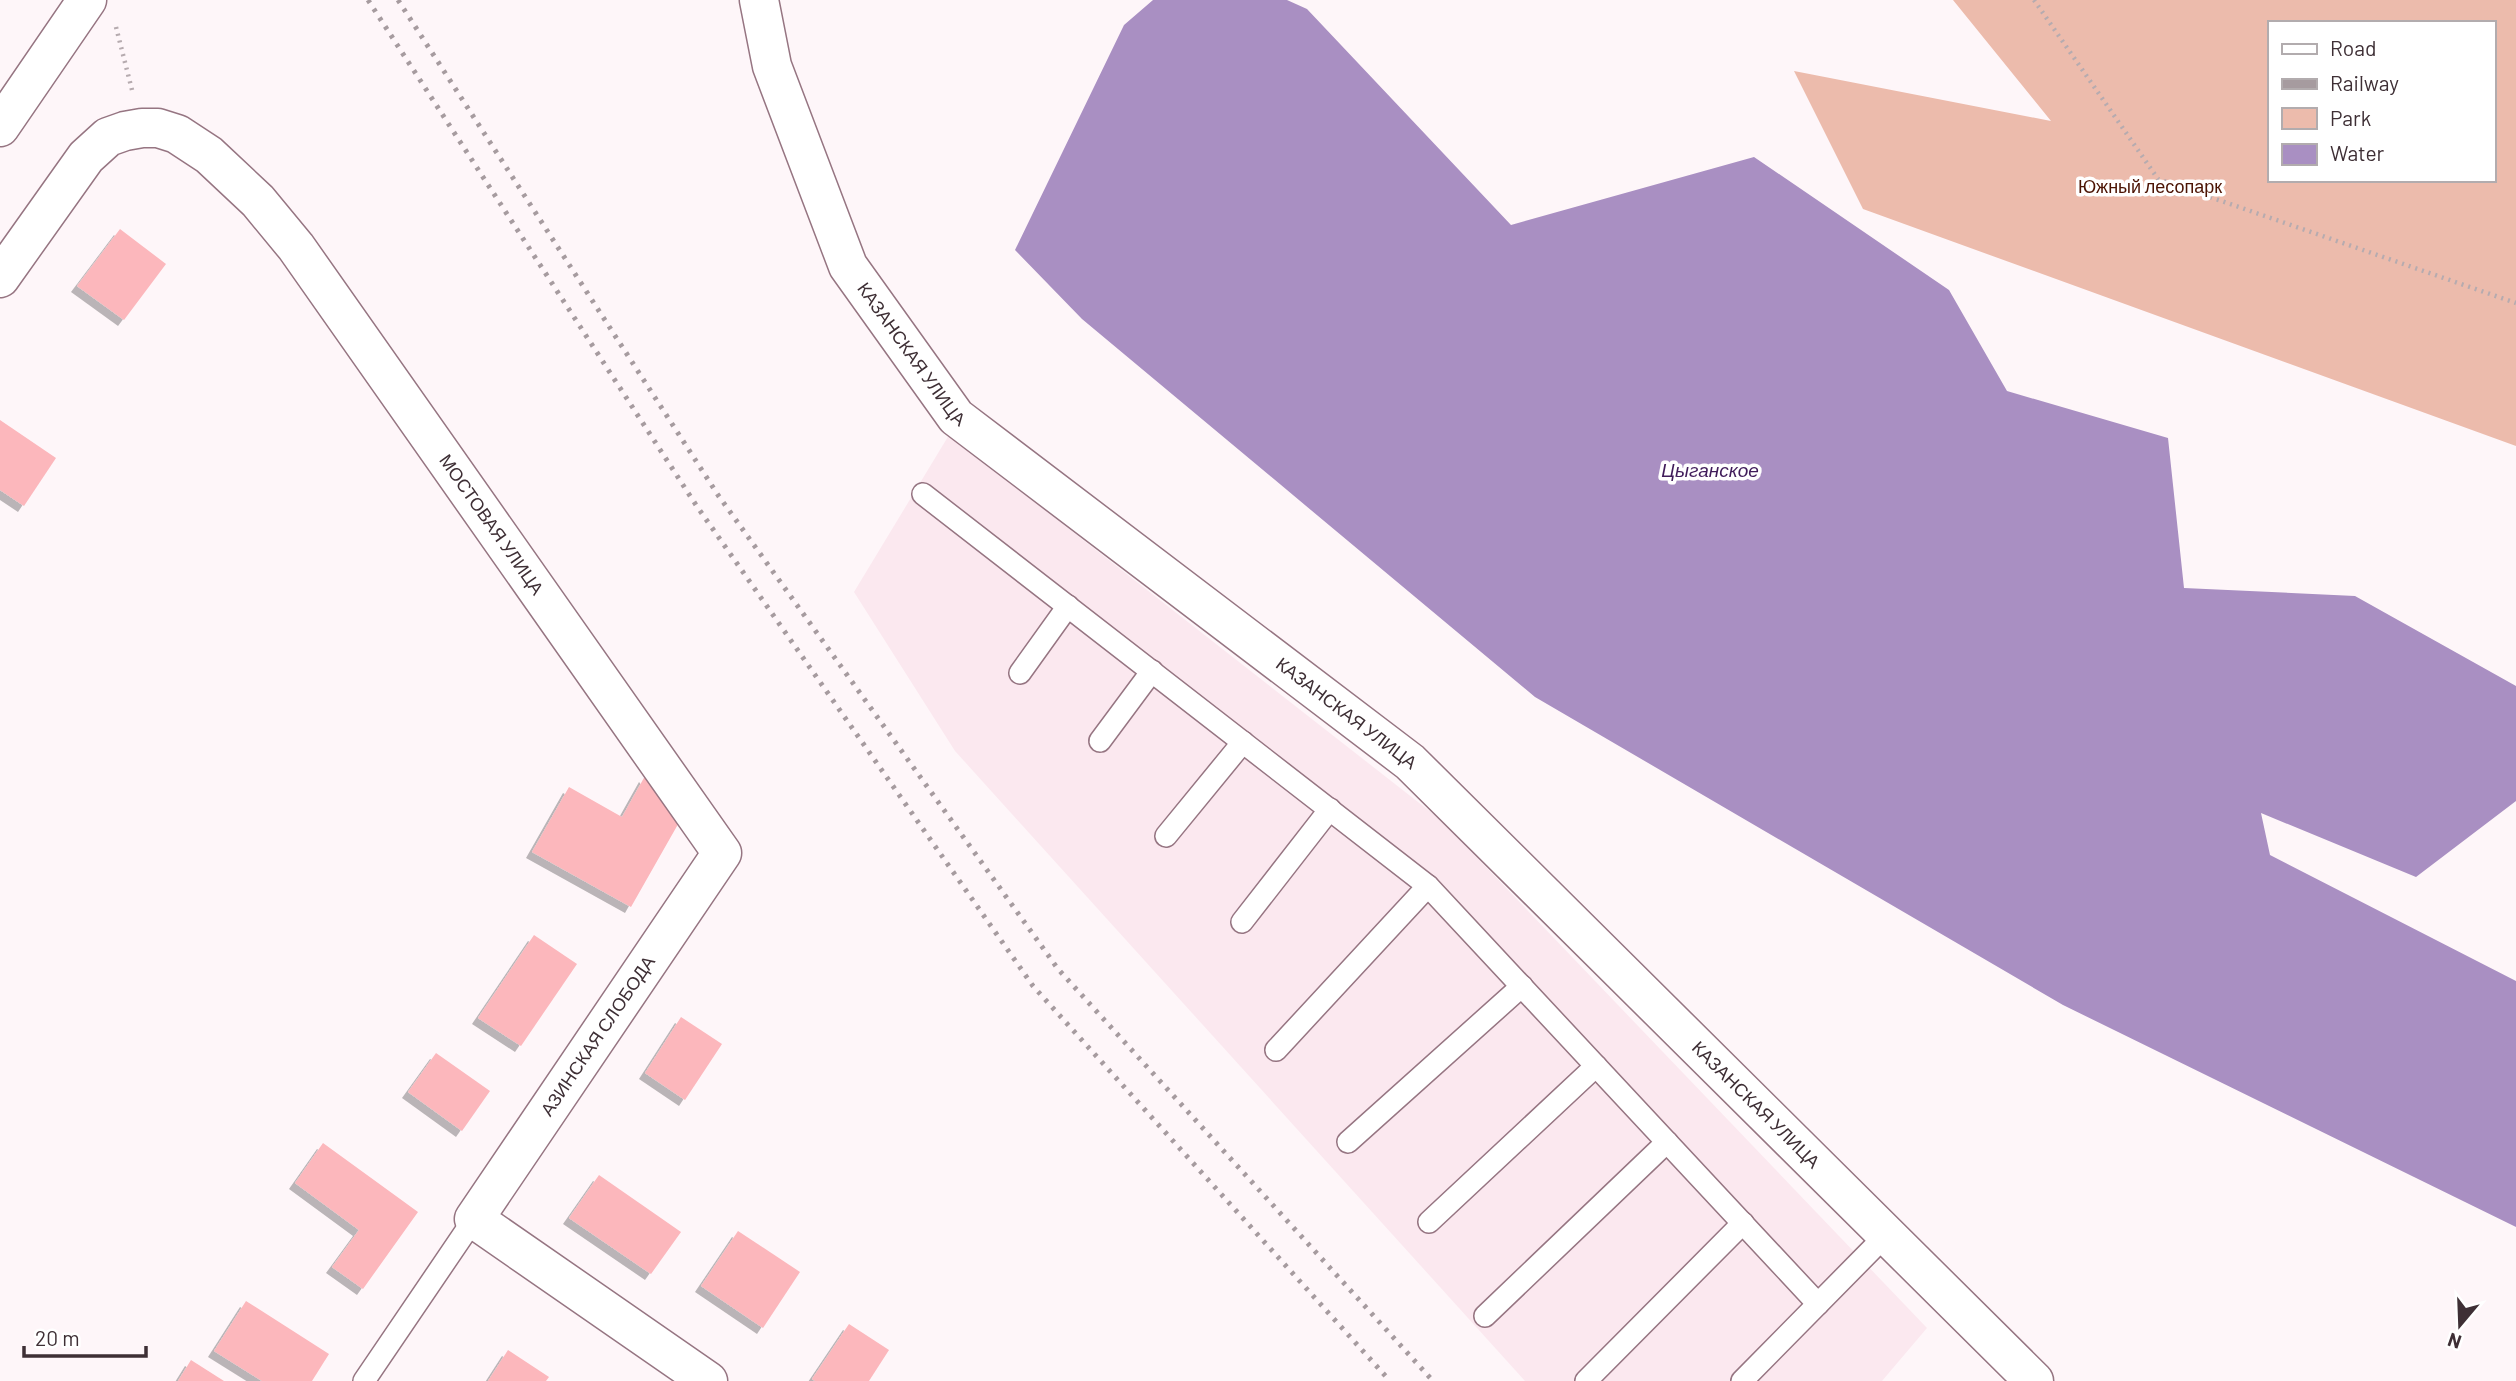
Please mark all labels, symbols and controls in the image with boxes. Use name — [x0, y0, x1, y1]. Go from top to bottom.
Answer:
legend — [2268, 21, 2495, 182]
text: Road — [2330, 35, 2376, 60]
text: Railway — [2330, 70, 2399, 95]
text: Park — [2330, 105, 2371, 130]
text: Water — [2330, 140, 2385, 165]
park label: Южный лесопарк — [2078, 175, 2222, 197]
street label: КАЗАНСКАЯ УЛИЦА — [853, 278, 970, 430]
street label: МОСТОВАЯ УЛИЦА — [435, 450, 549, 599]
water label: Цыганское — [1661, 458, 1759, 481]
street label: КАЗАНСКАЯ УЛИЦА — [1272, 652, 1422, 773]
street label: АЗИНСКАЯ СЛОБОДА — [535, 951, 659, 1120]
street label: КАЗАНСКАЯ УЛИЦА — [1688, 1036, 1825, 1172]
north arrow — [2425, 1290, 2495, 1360]
scale bar — [24, 1314, 147, 1358]
text: 20 m — [35, 1325, 80, 1350]
text: N — [2445, 1329, 2464, 1354]

